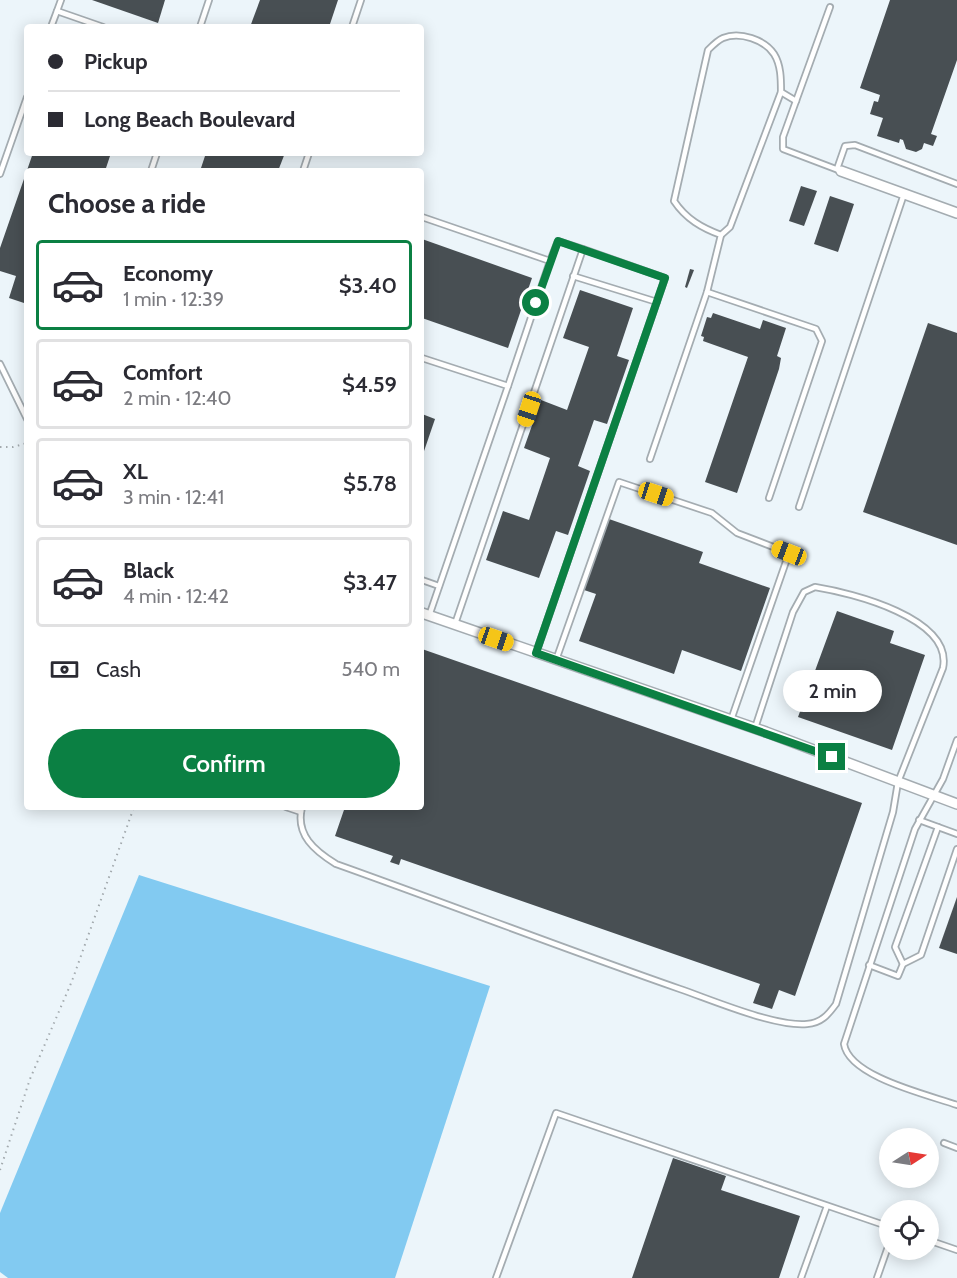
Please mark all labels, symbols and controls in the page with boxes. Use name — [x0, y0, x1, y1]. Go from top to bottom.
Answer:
text: Pickup — [84, 48, 148, 75]
text: Long Beach Boulevard — [84, 106, 295, 133]
text: Choose a ride — [48, 187, 206, 220]
icon: car — [51, 258, 105, 312]
text: Economy — [123, 260, 213, 287]
text: $3.40 — [339, 272, 397, 299]
text: 1 min · 12:39 — [123, 287, 224, 311]
route start — [522, 289, 549, 316]
icon: car — [51, 357, 105, 411]
text: Comfort — [123, 359, 202, 386]
text: $4.59 — [342, 371, 397, 398]
text: 2 min · 12:40 — [123, 386, 231, 410]
car — [515, 389, 543, 429]
icon: car — [51, 456, 105, 510]
text: XL — [123, 458, 148, 485]
text: $5.78 — [343, 470, 397, 497]
car — [636, 480, 676, 508]
text: 3 min · 12:41 — [123, 485, 224, 509]
car — [769, 538, 809, 568]
icon: car — [51, 555, 105, 609]
text: Black — [123, 557, 174, 584]
text: $3.47 — [343, 569, 397, 596]
text: 4 min · 12:42 — [123, 584, 229, 608]
car — [476, 625, 516, 653]
icon: cash — [48, 653, 81, 686]
text: Cash — [96, 656, 141, 683]
text: 540 m — [342, 657, 400, 681]
callout: 2 min — [782, 670, 882, 712]
text: 2 min — [808, 679, 857, 703]
button: Confirm — [48, 729, 400, 798]
route end — [818, 743, 845, 770]
north arrow — [879, 1128, 939, 1188]
map controls — [879, 1128, 939, 1260]
button: locate — [879, 1200, 939, 1260]

